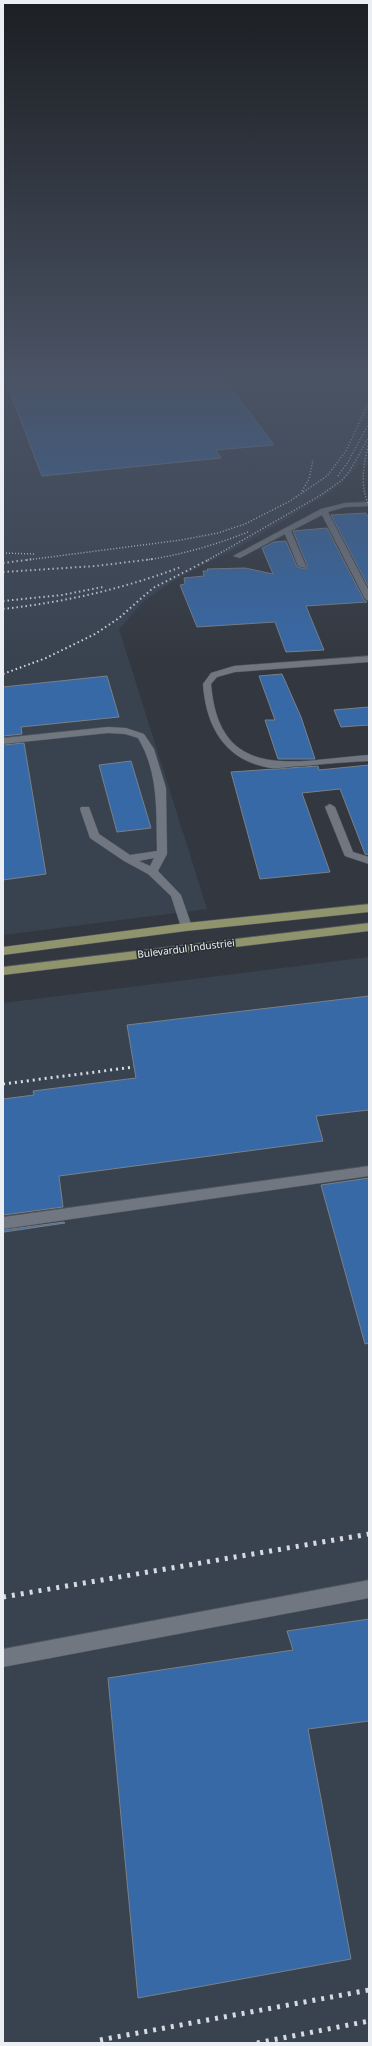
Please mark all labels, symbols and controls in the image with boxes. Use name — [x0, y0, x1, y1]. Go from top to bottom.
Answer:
street label: Bulevardul Industriei — [136, 935, 236, 961]

